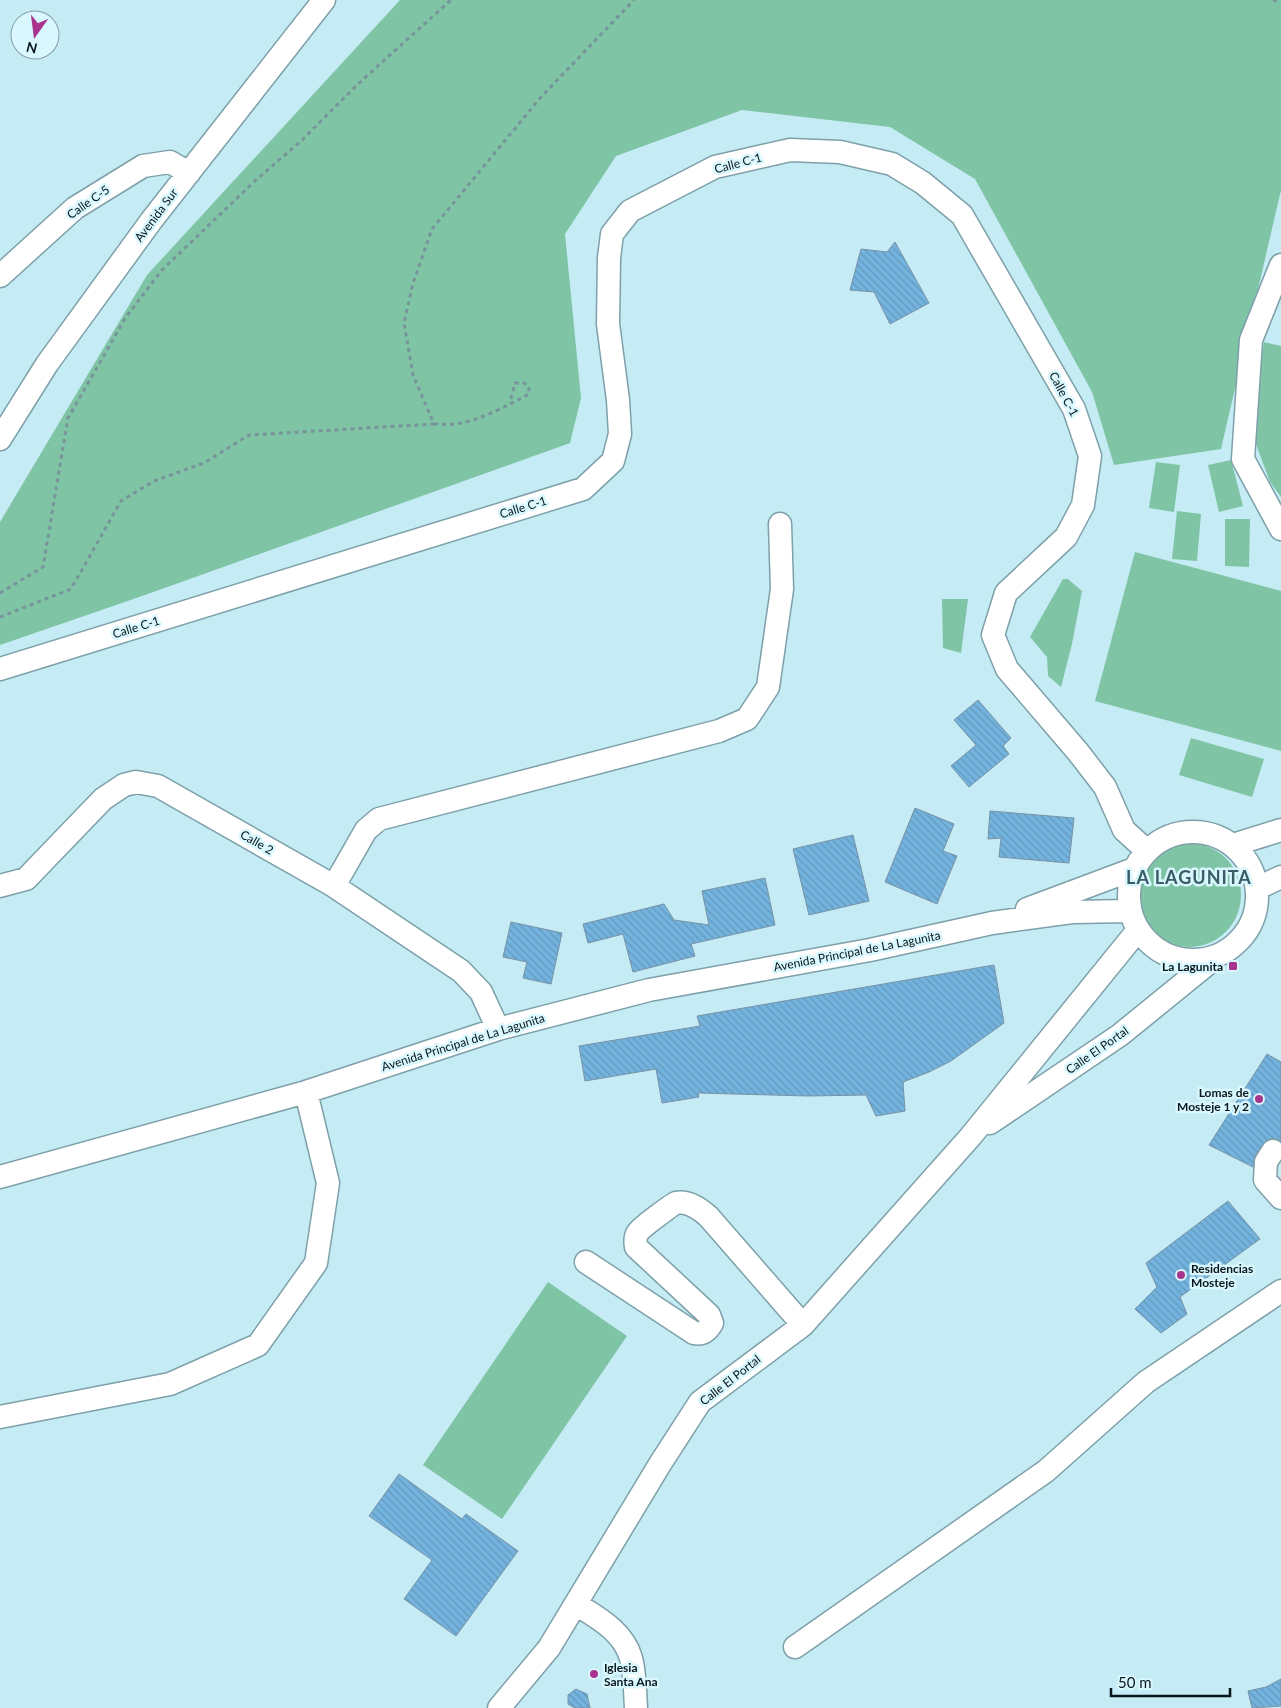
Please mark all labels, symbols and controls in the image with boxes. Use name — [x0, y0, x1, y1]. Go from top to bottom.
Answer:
north arrow — [10, 10, 60, 60]
text: N — [24, 39, 39, 58]
street label: Calle C-1 — [713, 149, 763, 177]
street label: Calle C-5 — [64, 182, 112, 222]
street label: Avenida Sur — [131, 185, 181, 245]
street label: Calle C-1 — [1046, 369, 1082, 419]
street label: Calle C-1 — [498, 493, 548, 521]
street label: Calle C-1 — [111, 613, 161, 641]
street label: Calle 2 — [238, 827, 276, 858]
district label: LA LAGUNITA — [1126, 866, 1252, 888]
street label: Avenida Principal de La Lagunita — [772, 927, 942, 975]
place label: La Lagunita — [1162, 959, 1223, 974]
marker: La Lagunita — [1227, 960, 1239, 972]
street label: Avenida Principal de La Lagunita — [380, 1010, 546, 1074]
street label: Calle El Portal — [1063, 1023, 1131, 1077]
place label: Lomas de Mosteje 1 y 2 — [1177, 1085, 1250, 1114]
marker: Lomas de Mosteje 1 y 2 — [1253, 1093, 1265, 1105]
place label: Residencias Mosteje — [1191, 1261, 1253, 1290]
marker: Residencias Mosteje — [1175, 1269, 1187, 1281]
street label: Calle El Portal — [697, 1352, 763, 1408]
place label: Iglesia Santa Ana — [604, 1660, 658, 1689]
scale bar — [1111, 1666, 1230, 1698]
marker: Iglesia Santa Ana — [588, 1668, 600, 1680]
text: 50 m — [1118, 1673, 1152, 1691]

